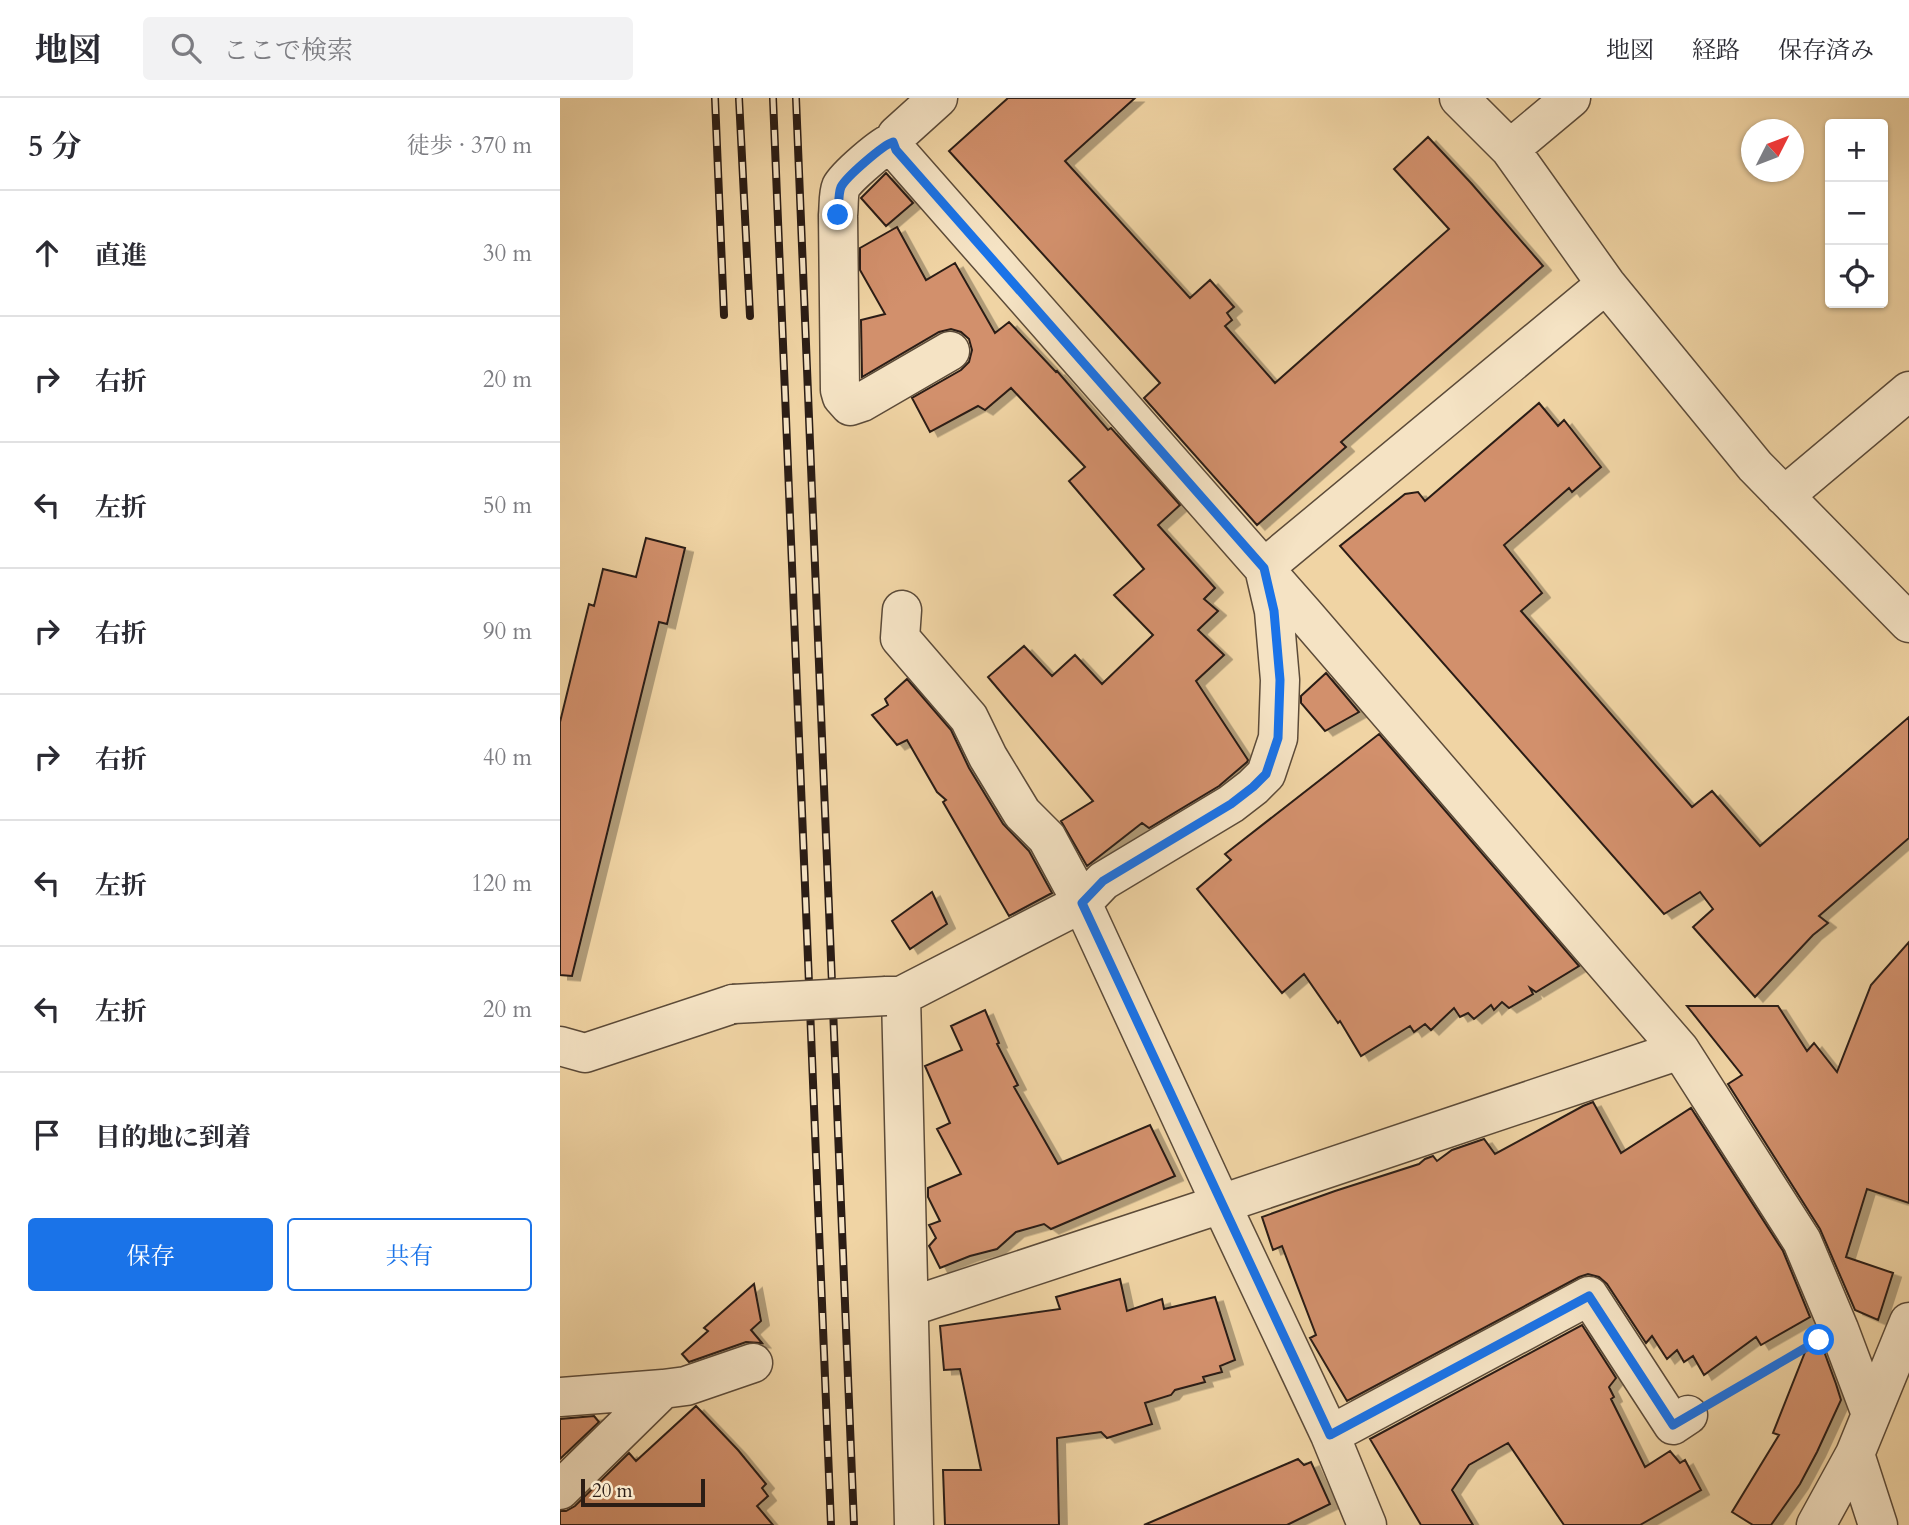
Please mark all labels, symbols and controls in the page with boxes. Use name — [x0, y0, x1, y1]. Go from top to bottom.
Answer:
search box — [143, 17, 633, 80]
text: 地図 — [35, 28, 101, 73]
icon: search — [167, 29, 205, 67]
text: ここで検索 — [223, 33, 353, 68]
text: 地図 — [1606, 34, 1654, 67]
text: 経路 — [1692, 34, 1740, 67]
text: 保存済み — [1778, 34, 1874, 67]
north arrow — [1741, 119, 1804, 182]
map controls — [1825, 119, 1888, 308]
button: + — [1825, 119, 1888, 182]
text: 5 分 — [28, 126, 81, 167]
text: 徒歩 · 370 m — [407, 130, 532, 161]
button: − — [1825, 182, 1888, 245]
route end — [822, 199, 853, 230]
icon: ahead — [28, 234, 66, 272]
text: 直進 — [95, 238, 147, 273]
text: 30 m — [483, 238, 532, 269]
button: locate — [1825, 245, 1888, 308]
icon: right — [28, 360, 66, 398]
text: 右折 — [95, 364, 147, 399]
text: 20 m — [483, 364, 532, 395]
icon: left — [28, 486, 66, 524]
text: 左折 — [95, 490, 147, 525]
text: 50 m — [483, 490, 532, 521]
icon: right — [28, 612, 66, 650]
text: 右折 — [95, 616, 147, 651]
text: 90 m — [483, 616, 532, 647]
icon: right — [28, 738, 66, 776]
text: 右折 — [95, 742, 147, 777]
text: 40 m — [483, 742, 532, 773]
icon: left — [28, 864, 66, 902]
text: 左折 — [95, 868, 147, 903]
text: 120 m — [471, 868, 532, 899]
icon: left — [28, 990, 66, 1028]
text: 左折 — [95, 994, 147, 1029]
text: 20 m — [483, 994, 532, 1025]
icon: arrive — [28, 1116, 66, 1154]
text: 目的地に到着 — [95, 1120, 251, 1155]
button: 保存 — [28, 1218, 273, 1291]
button: 共有 — [287, 1218, 532, 1291]
route start — [1803, 1324, 1834, 1355]
scale bar — [581, 1476, 705, 1508]
text: 20 m — [592, 1478, 633, 1504]

